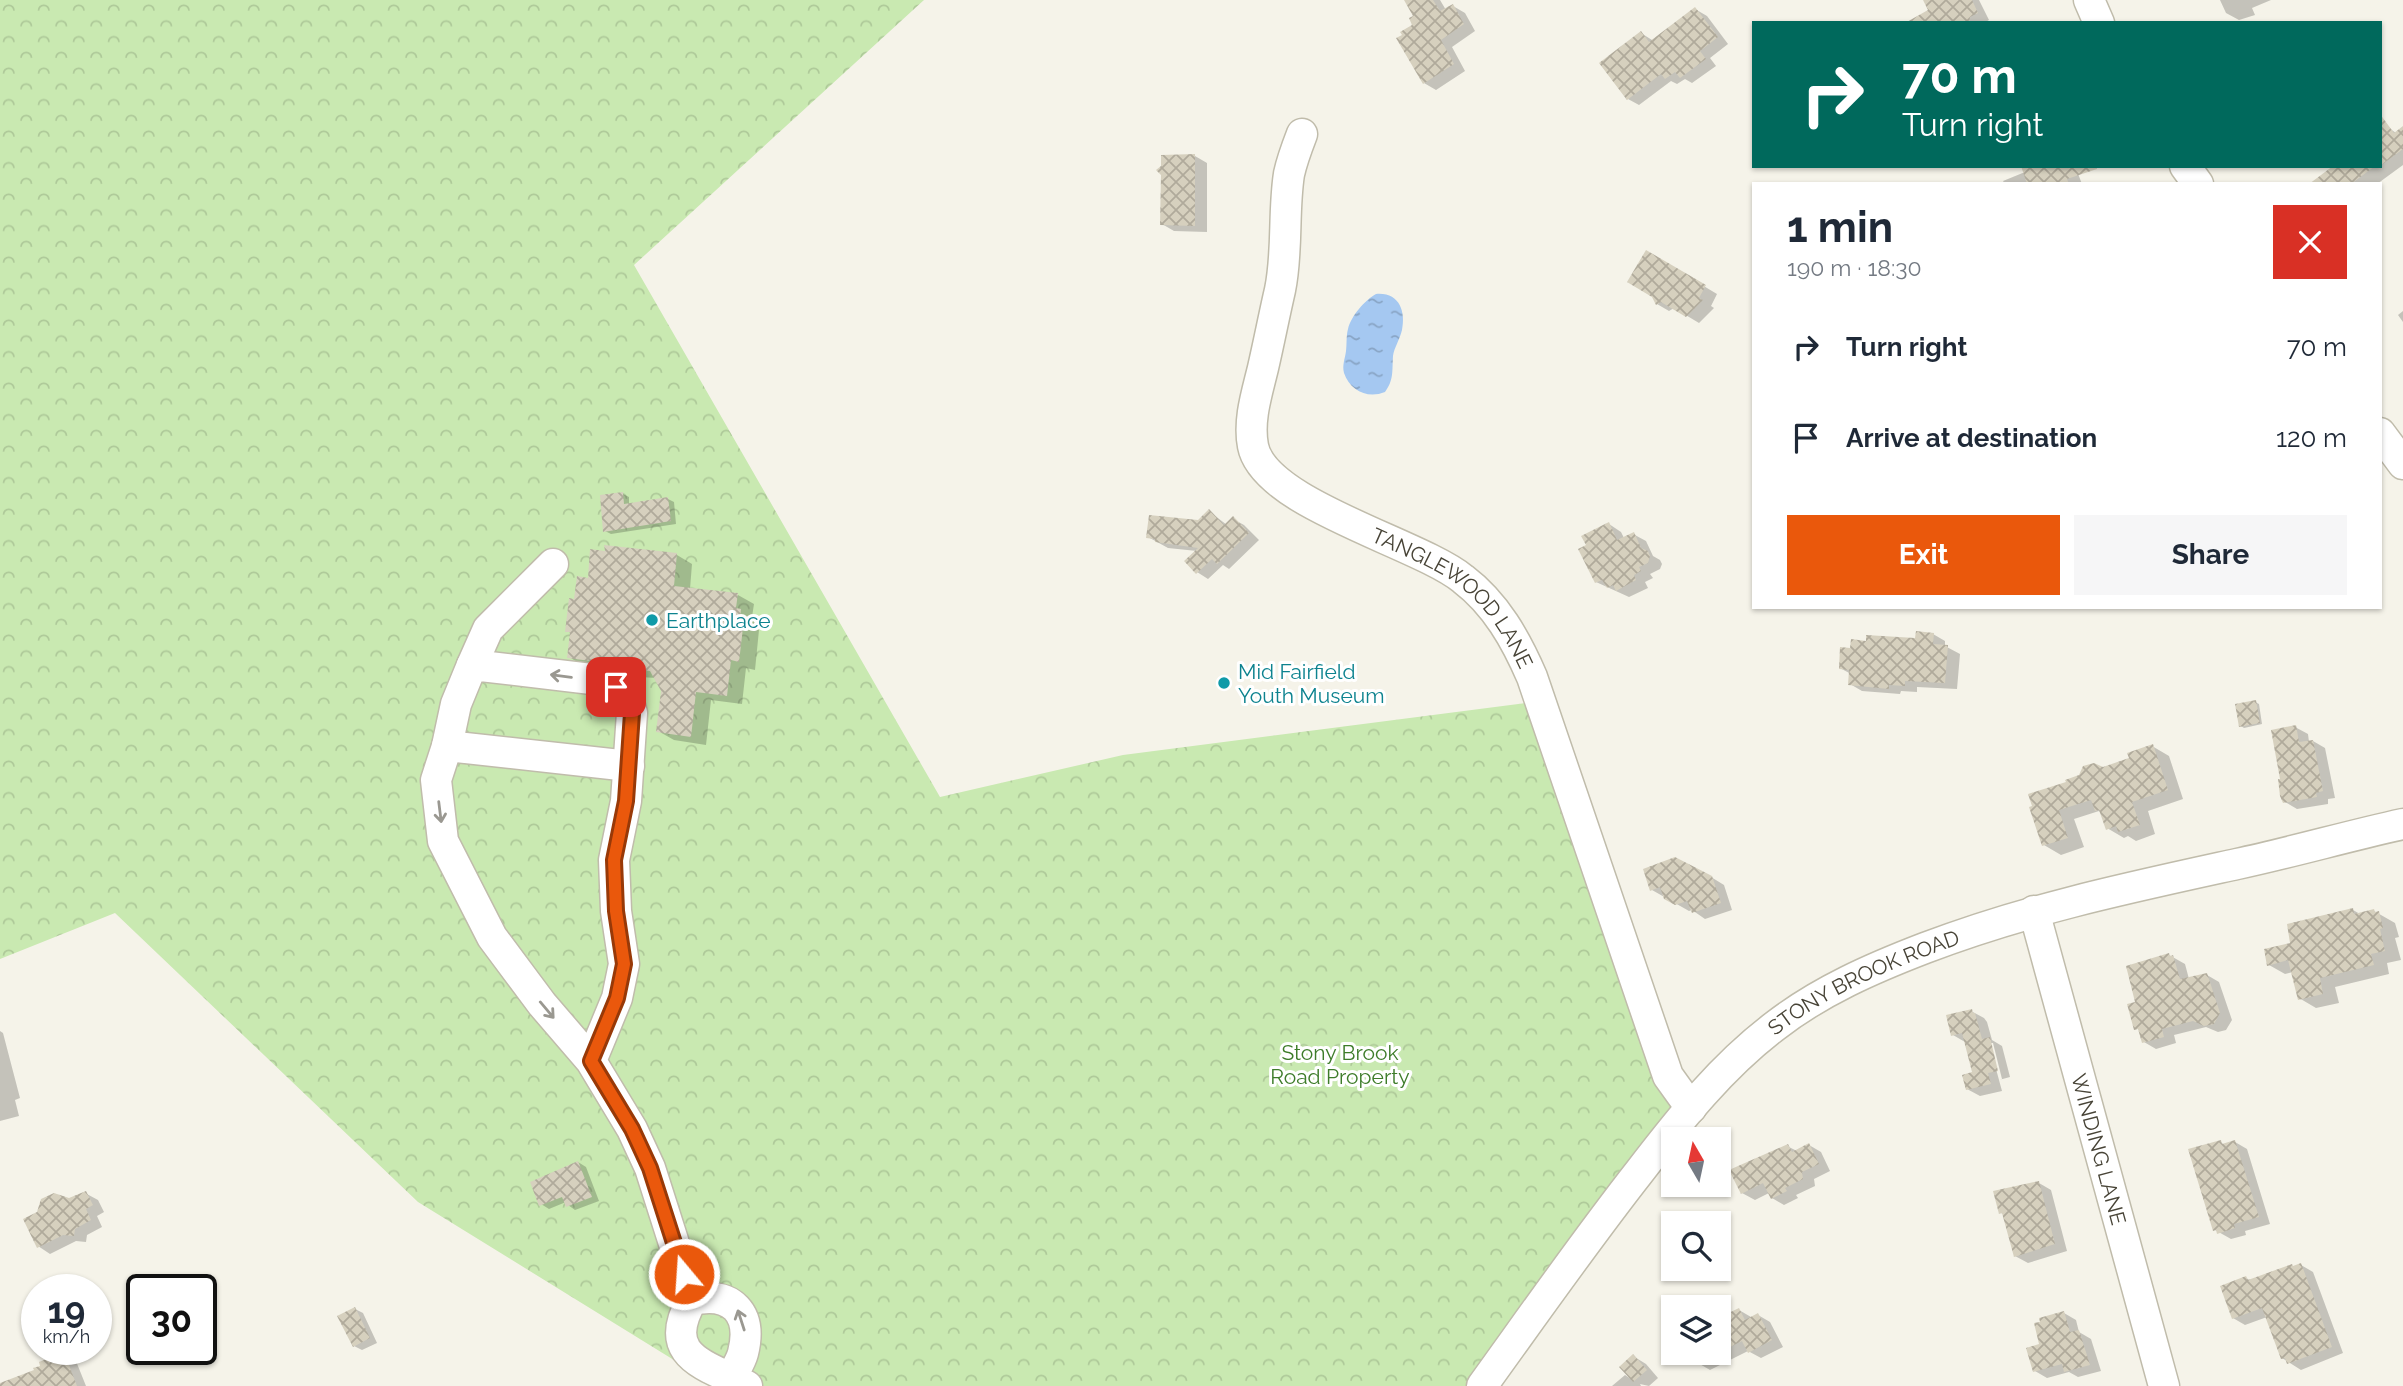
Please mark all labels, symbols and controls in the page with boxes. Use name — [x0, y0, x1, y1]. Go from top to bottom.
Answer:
text: 70 m — [1902, 47, 2017, 104]
icon: right — [1787, 49, 1878, 140]
text: Turn right — [1902, 106, 2043, 143]
text: 1 min — [1787, 203, 1893, 252]
button: close — [2273, 205, 2347, 279]
text: 190 m · 18:30 — [1787, 254, 1922, 281]
icon: right — [1787, 328, 1825, 366]
text: Turn right — [1846, 332, 1967, 362]
text: 70 m — [2287, 332, 2347, 362]
icon: arrive — [1787, 419, 1825, 457]
text: Arrive at destination — [1846, 423, 2097, 453]
text: 120 m — [2276, 423, 2347, 453]
button: Exit — [1787, 515, 2060, 595]
button: Share — [2074, 515, 2347, 595]
street label: TANGLEWOOD LANE — [1368, 522, 1539, 672]
place label: Earthplace — [666, 608, 771, 633]
marker: Earthplace — [644, 612, 660, 628]
pin — [586, 657, 646, 717]
place label: Mid Fairfield Youth Museum — [1238, 659, 1384, 708]
icon: arrive — [597, 668, 635, 706]
one-way arrow — [550, 669, 573, 682]
marker: Mid Fairfield Youth Museum — [1216, 675, 1232, 691]
one-way arrow — [433, 801, 446, 823]
street label: STONY BROOK ROAD — [1762, 924, 1962, 1040]
one-way arrow — [539, 1000, 555, 1018]
park label: Stony Brook Road Property — [1270, 1040, 1410, 1089]
street label: WINDING LANE — [2067, 1071, 2132, 1228]
north arrow — [1661, 1127, 1731, 1197]
map controls — [1661, 1127, 1731, 1365]
button: search — [1661, 1211, 1731, 1281]
position arrow — [647, 1237, 721, 1311]
speed limit sign: 30 — [126, 1274, 217, 1365]
text: 19 — [48, 1290, 85, 1331]
button: layers — [1661, 1295, 1731, 1365]
one-way arrow — [734, 1310, 746, 1332]
text: km/h — [43, 1326, 90, 1347]

